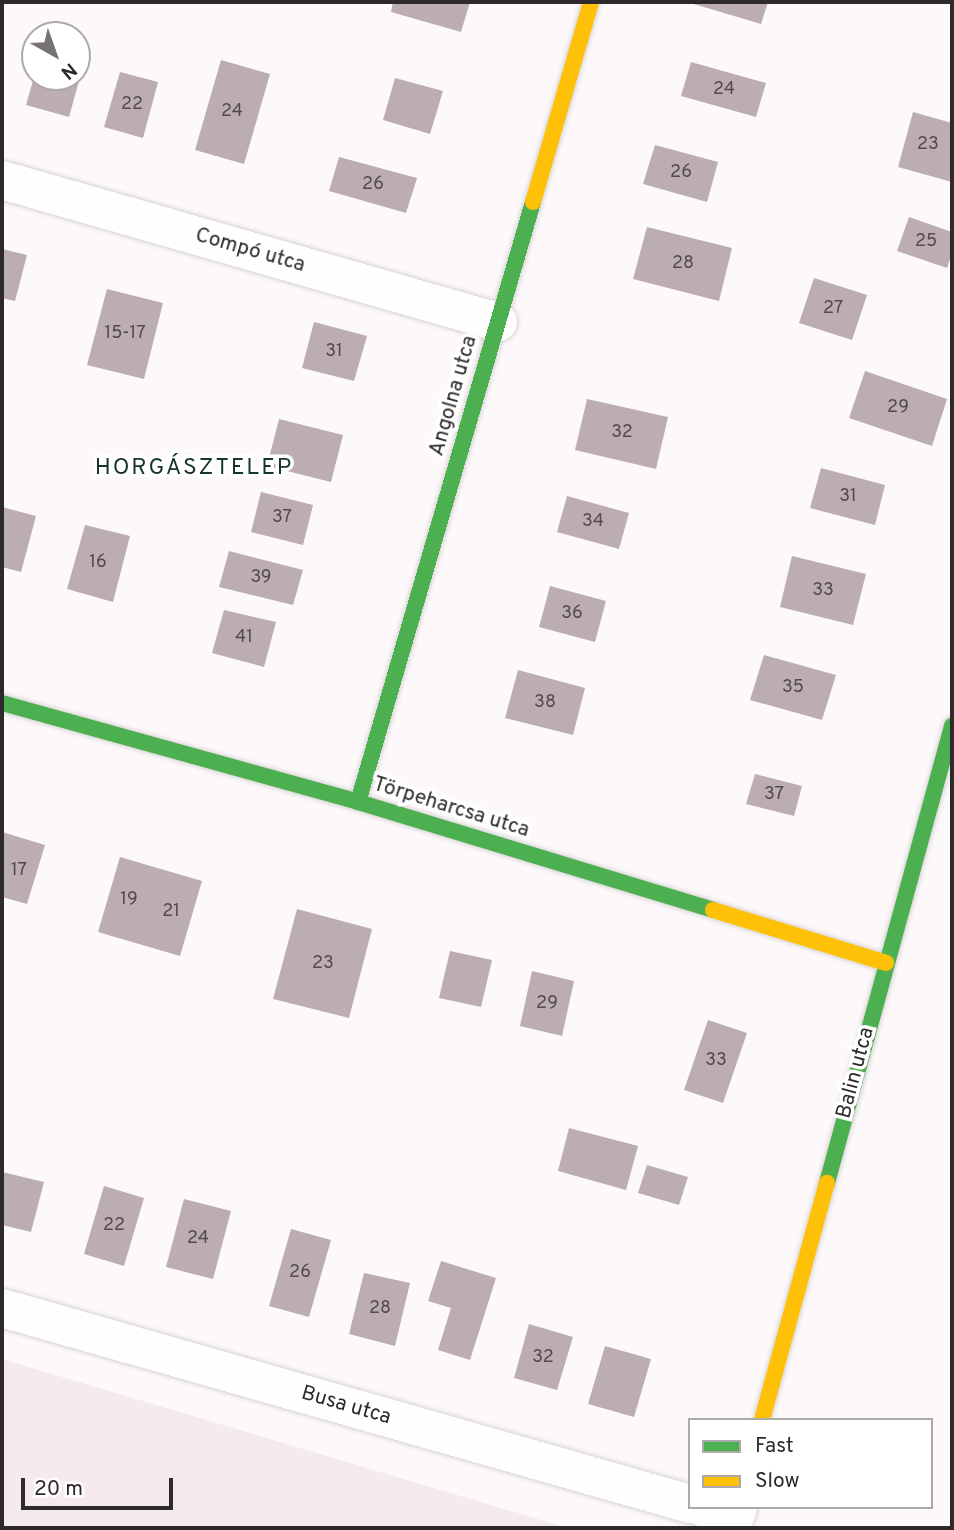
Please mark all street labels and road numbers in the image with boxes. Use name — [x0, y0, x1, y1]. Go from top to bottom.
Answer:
street label: Compó utca — [192, 223, 308, 279]
street label: Angolna utca — [425, 333, 483, 459]
street label: Törpeharcsa utca — [370, 772, 532, 844]
street label: Balin utca — [832, 1025, 880, 1121]
street label: Busa utca — [298, 1381, 394, 1431]

